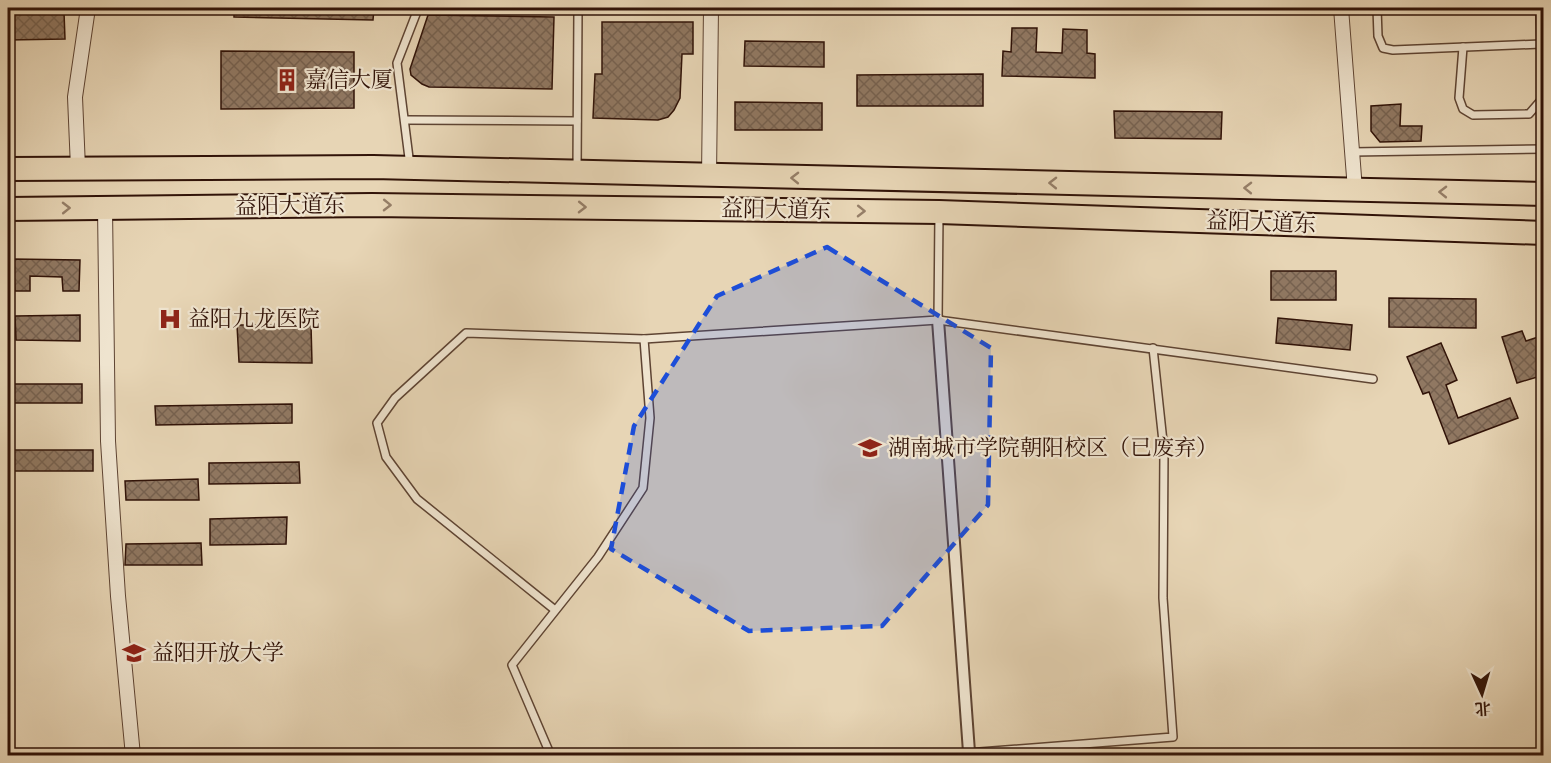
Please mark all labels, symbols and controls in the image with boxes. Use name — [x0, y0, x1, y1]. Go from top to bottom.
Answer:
place label: 嘉信大厦 — [305, 65, 393, 95]
building icon: 嘉信大厦 — [274, 67, 300, 93]
one-way arrow — [791, 171, 800, 184]
one-way arrow — [1049, 177, 1058, 189]
one-way arrow — [1244, 181, 1253, 194]
one-way arrow — [1439, 186, 1448, 198]
street label: 益阳大道东 — [235, 190, 345, 222]
street label: 益阳大道东 — [721, 194, 831, 226]
one-way arrow — [382, 199, 391, 211]
one-way arrow — [577, 201, 586, 214]
one-way arrow — [61, 202, 70, 214]
one-way arrow — [856, 205, 865, 217]
street label: 益阳大道东 — [1206, 206, 1316, 240]
place label: 益阳九龙医院 — [188, 304, 320, 334]
hospital icon: 益阳九龙医院 — [157, 306, 183, 332]
place label: 湖南城市学院朝阳校区（已废弃） — [888, 433, 1218, 463]
school or university icon: 湖南城市学院朝阳校区（已废弃） — [857, 435, 883, 461]
place label: 益阳开放大学 — [152, 638, 284, 668]
school or university icon: 益阳开放大学 — [121, 640, 147, 666]
north arrow — [1452, 664, 1512, 724]
text: 北 — [1474, 696, 1492, 719]

